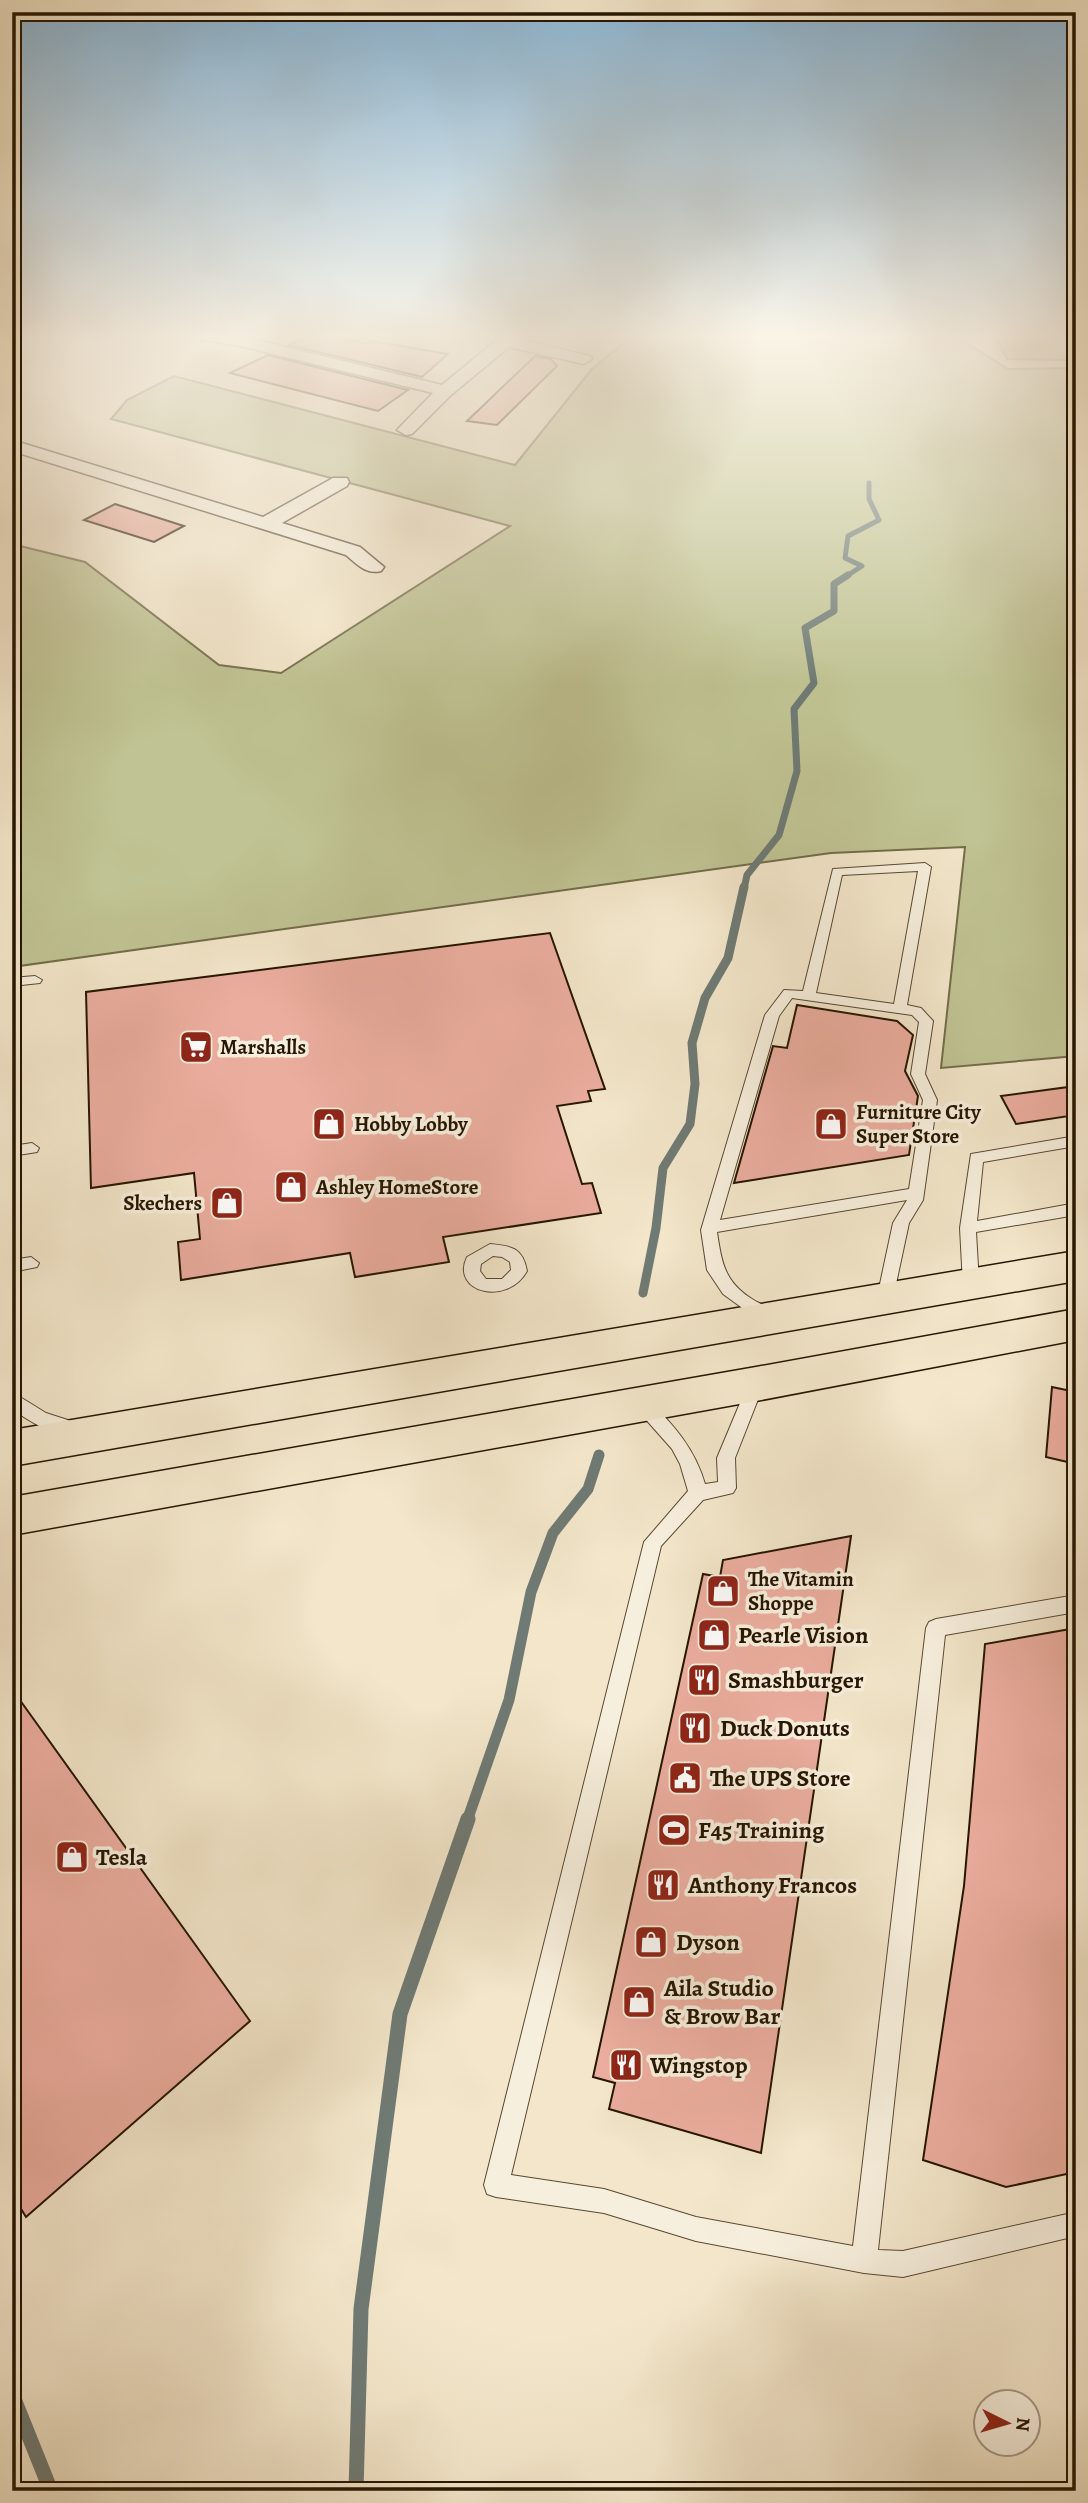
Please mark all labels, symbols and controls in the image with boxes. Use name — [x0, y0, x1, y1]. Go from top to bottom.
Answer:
supermarket icon: Marshalls — [177, 1028, 215, 1066]
place label: Marshalls — [220, 1033, 306, 1061]
place label: Furniture City Super Store — [856, 1098, 982, 1150]
shop icon: Hobby Lobby — [310, 1105, 348, 1143]
shop icon: Furniture City Super Store — [812, 1105, 850, 1143]
place label: Hobby Lobby — [354, 1110, 469, 1138]
shop icon: Ashley HomeStore — [272, 1168, 310, 1206]
place label: Ashley HomeStore — [315, 1173, 479, 1201]
shop icon: Skechers — [208, 1184, 246, 1222]
place label: Skechers — [123, 1189, 202, 1217]
place label: The Vitamin Shoppe — [748, 1565, 854, 1617]
shop icon: The Vitamin Shoppe — [704, 1572, 742, 1610]
shop icon: Pearle Vision — [695, 1616, 733, 1654]
place label: Pearle Vision — [738, 1619, 869, 1651]
restaurant icon: Smashburger — [685, 1661, 723, 1699]
place label: Smashburger — [728, 1664, 864, 1696]
restaurant icon: Duck Donuts — [676, 1709, 714, 1747]
place label: Duck Donuts — [720, 1712, 850, 1744]
public building icon: The UPS Store — [666, 1759, 704, 1797]
place label: The UPS Store — [710, 1762, 851, 1794]
sports icon: F45 Training — [655, 1811, 693, 1849]
place label: F45 Training — [698, 1814, 825, 1846]
shop icon: Tesla — [53, 1838, 91, 1876]
place label: Tesla — [96, 1841, 148, 1873]
restaurant icon: Anthony Francos — [644, 1866, 682, 1904]
place label: Anthony Francos — [687, 1869, 857, 1901]
shop icon: Dyson — [632, 1923, 670, 1961]
place label: Dyson — [676, 1926, 740, 1958]
place label: Aila Studio & Brow Bar — [663, 1972, 781, 2032]
shop icon: Aila Studio & Brow Bar — [620, 1983, 658, 2021]
restaurant icon: Wingstop — [607, 2046, 645, 2084]
place label: Wingstop — [649, 2049, 748, 2081]
north arrow — [972, 2388, 1042, 2458]
text: N — [1009, 2416, 1036, 2433]

